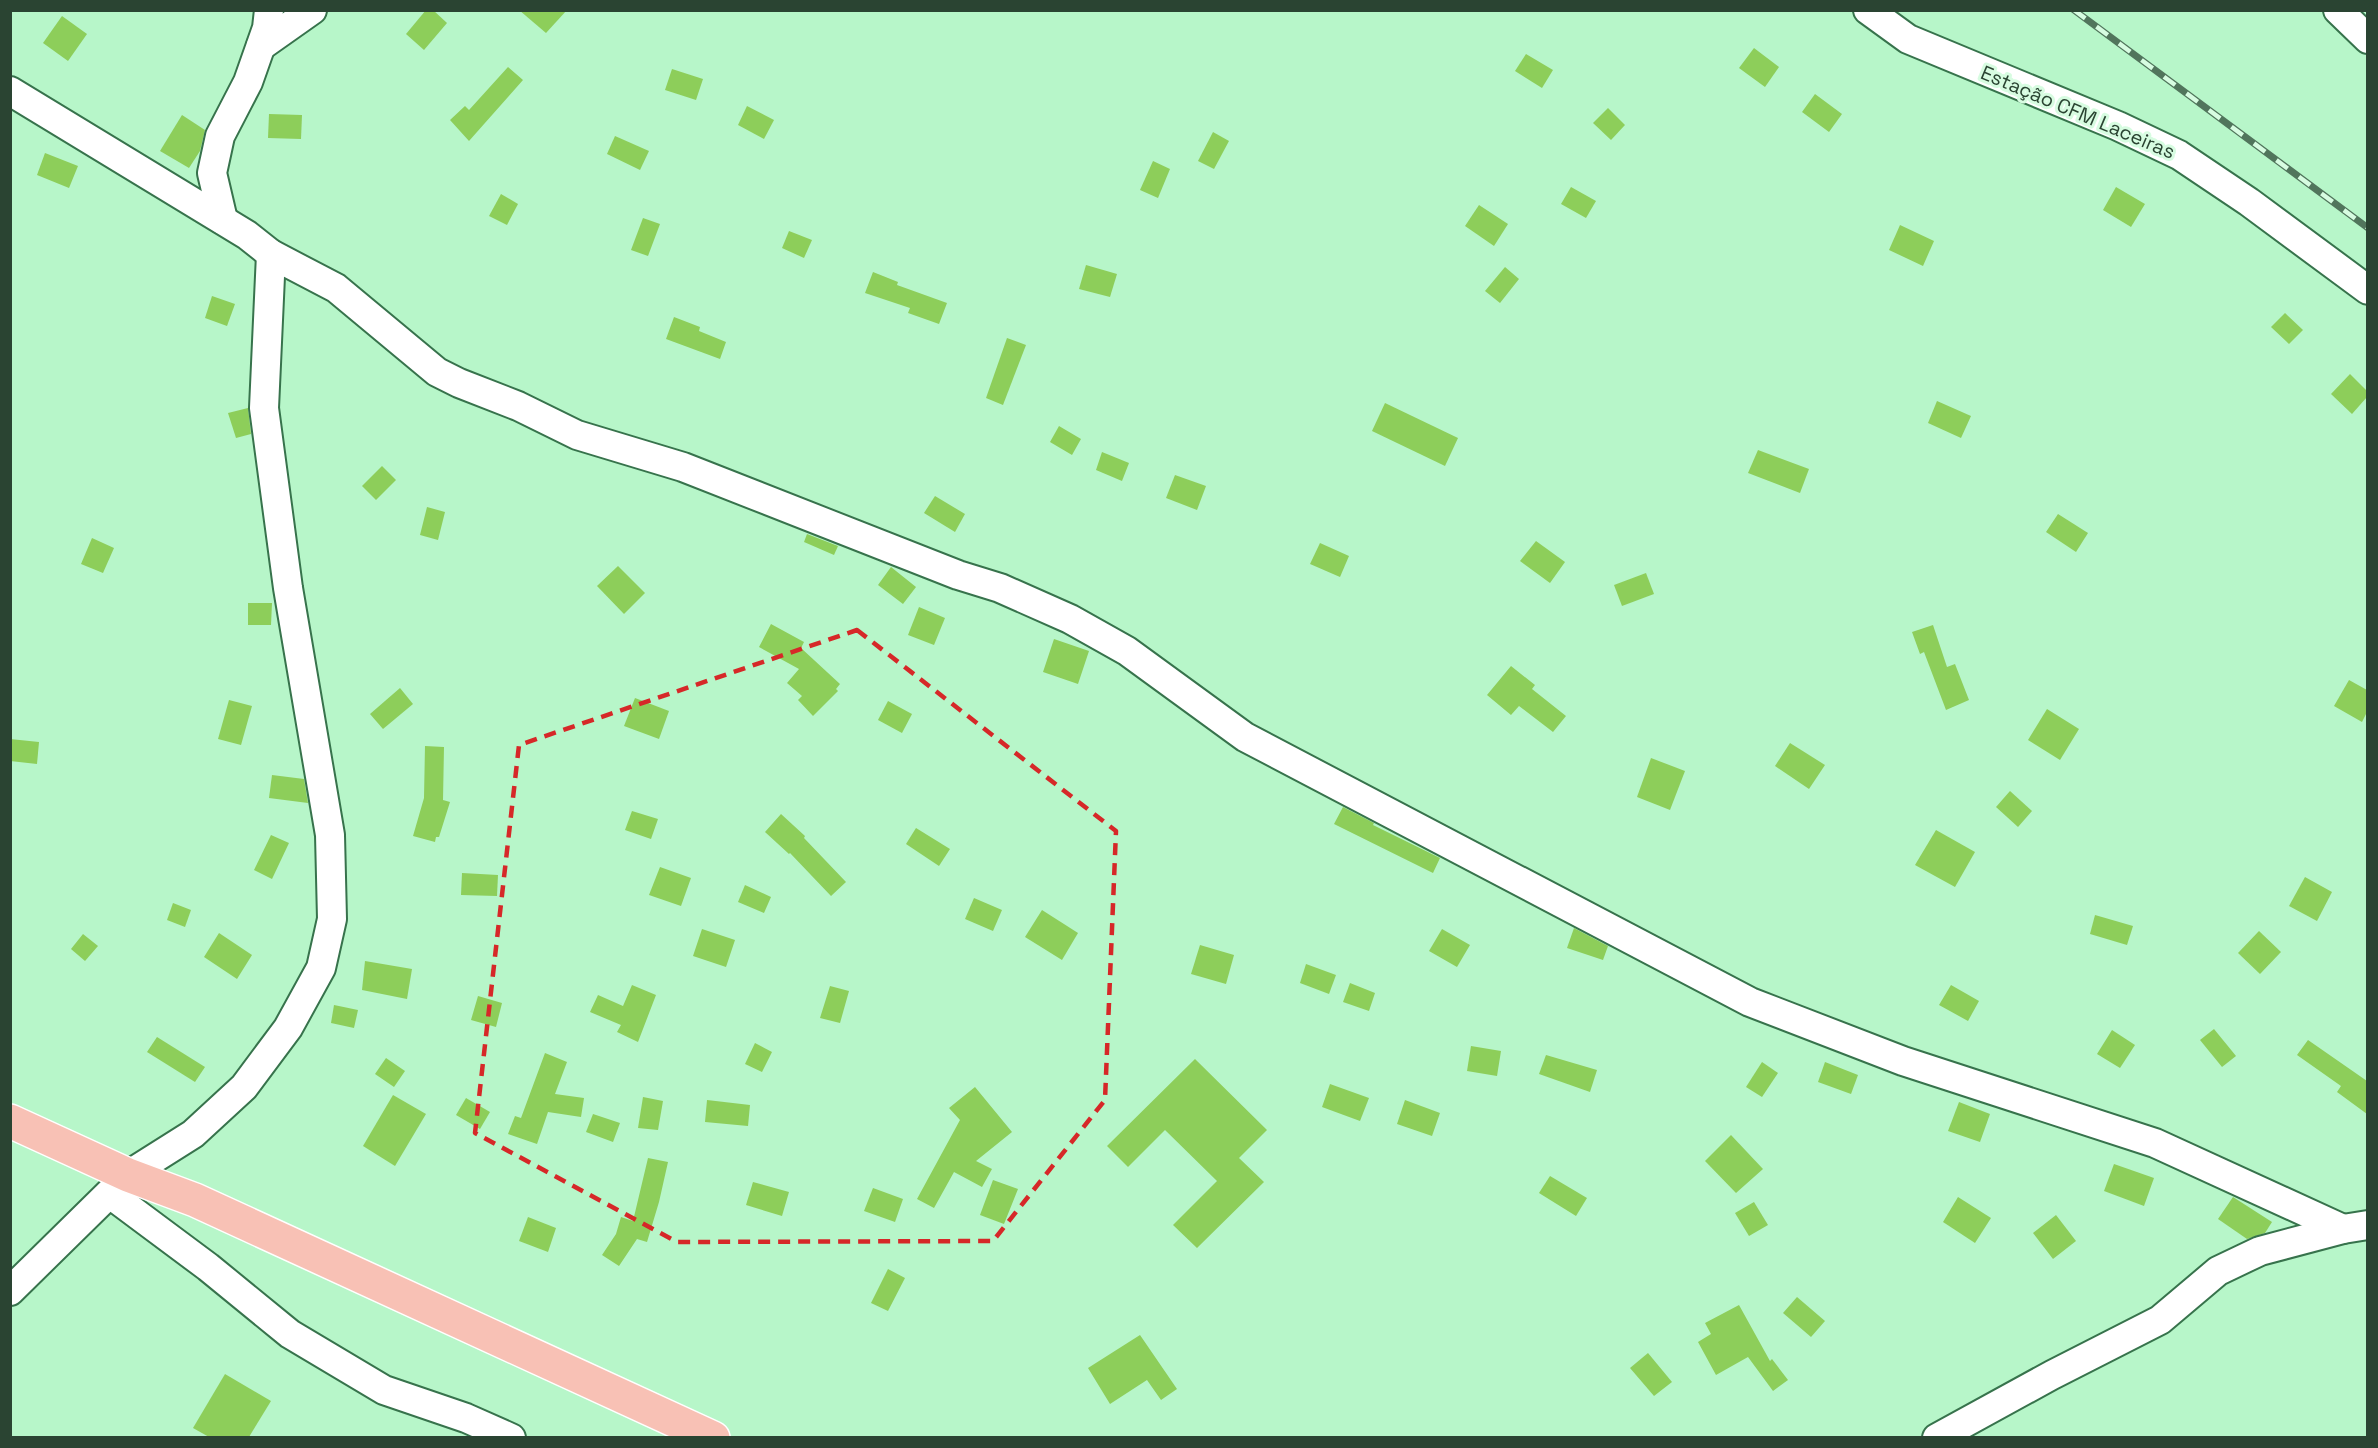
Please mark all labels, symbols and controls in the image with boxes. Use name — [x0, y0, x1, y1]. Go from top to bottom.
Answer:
street label: Estação CFM Laceiras — [1977, 59, 2179, 165]

